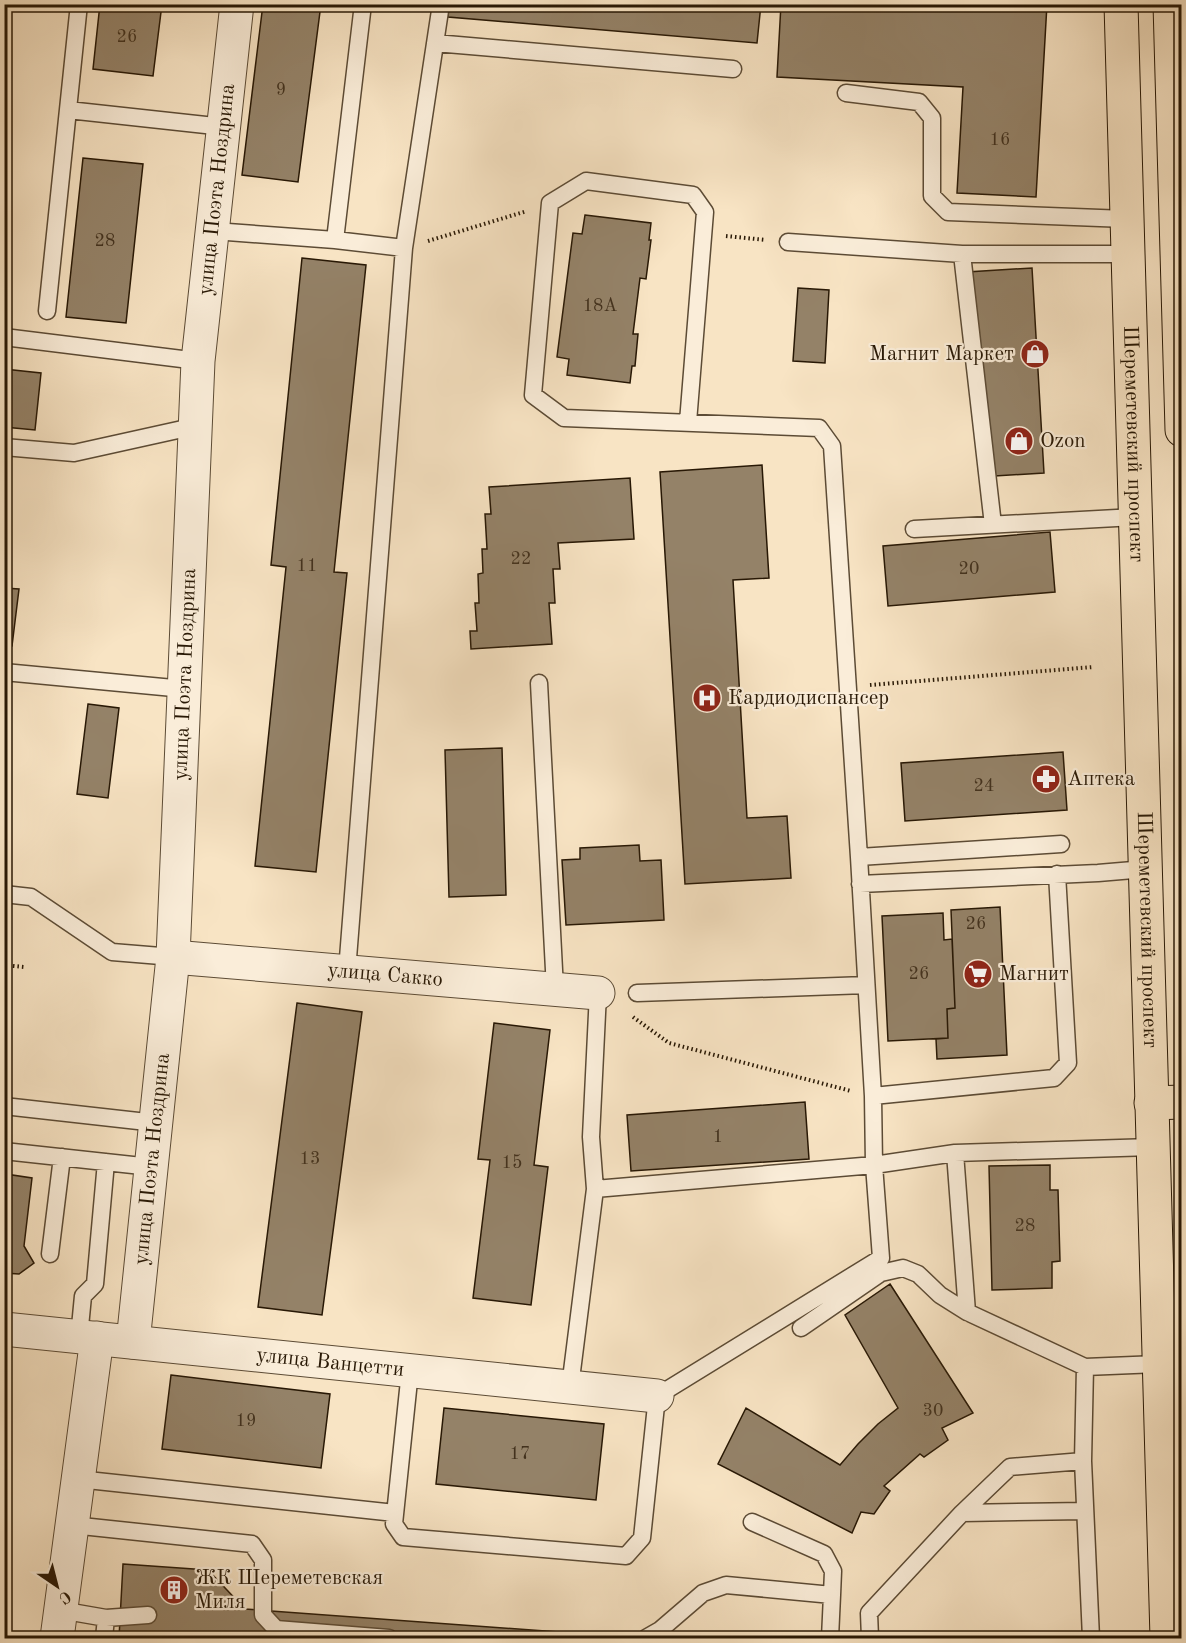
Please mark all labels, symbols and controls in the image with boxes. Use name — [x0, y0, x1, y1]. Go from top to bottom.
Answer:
house number: 26 — [117, 28, 137, 46]
house number: 9 — [276, 81, 286, 99]
street label: улица Поэта Ноздрина — [195, 83, 239, 297]
house number: 16 — [990, 131, 1010, 149]
house number: 28 — [95, 232, 115, 250]
house number: 18А — [583, 297, 618, 315]
street label: Шереметевский проспект — [1120, 325, 1147, 563]
shop icon: Магнит Маркет — [1019, 338, 1051, 370]
place label: Магнит Маркет — [869, 344, 1014, 365]
shop icon: Ozon — [1003, 425, 1035, 457]
place label: Ozon — [1040, 431, 1086, 452]
house number: 22 — [511, 550, 531, 568]
house number: 11 — [297, 557, 317, 575]
house number: 20 — [959, 560, 979, 578]
street label: улица Поэта Ноздрина — [170, 568, 200, 781]
hospital icon: Кардиодиспансер — [691, 682, 723, 714]
place label: Кардиодиспансер — [728, 688, 889, 709]
pharmacy icon: Аптека — [1030, 763, 1062, 795]
place label: Аптека — [1067, 769, 1135, 790]
house number: 24 — [974, 777, 994, 795]
street label: Шереметевский проспект — [1133, 811, 1161, 1048]
house number: 26 — [966, 915, 986, 933]
supermarket icon: Магнит — [962, 958, 994, 990]
street label: улица Сакко — [327, 960, 444, 990]
place label: Магнит — [999, 964, 1069, 985]
house number: 26 — [909, 965, 929, 983]
street label: улица Поэта Ноздрина — [131, 1052, 173, 1266]
house number: 1 — [713, 1128, 723, 1146]
house number: 13 — [300, 1150, 320, 1168]
house number: 15 — [502, 1154, 522, 1172]
house number: 28 — [1015, 1217, 1035, 1235]
street label: улица Ванцетти — [255, 1344, 405, 1380]
house number: 30 — [923, 1402, 943, 1420]
house number: 19 — [236, 1412, 256, 1430]
house number: 17 — [510, 1445, 530, 1463]
north arrow — [27, 1556, 87, 1616]
place label: ЖК Шереметевская Миля — [195, 1568, 383, 1613]
building icon: ЖК Шереметевская Миля — [158, 1574, 190, 1606]
text: С — [56, 1587, 73, 1606]

